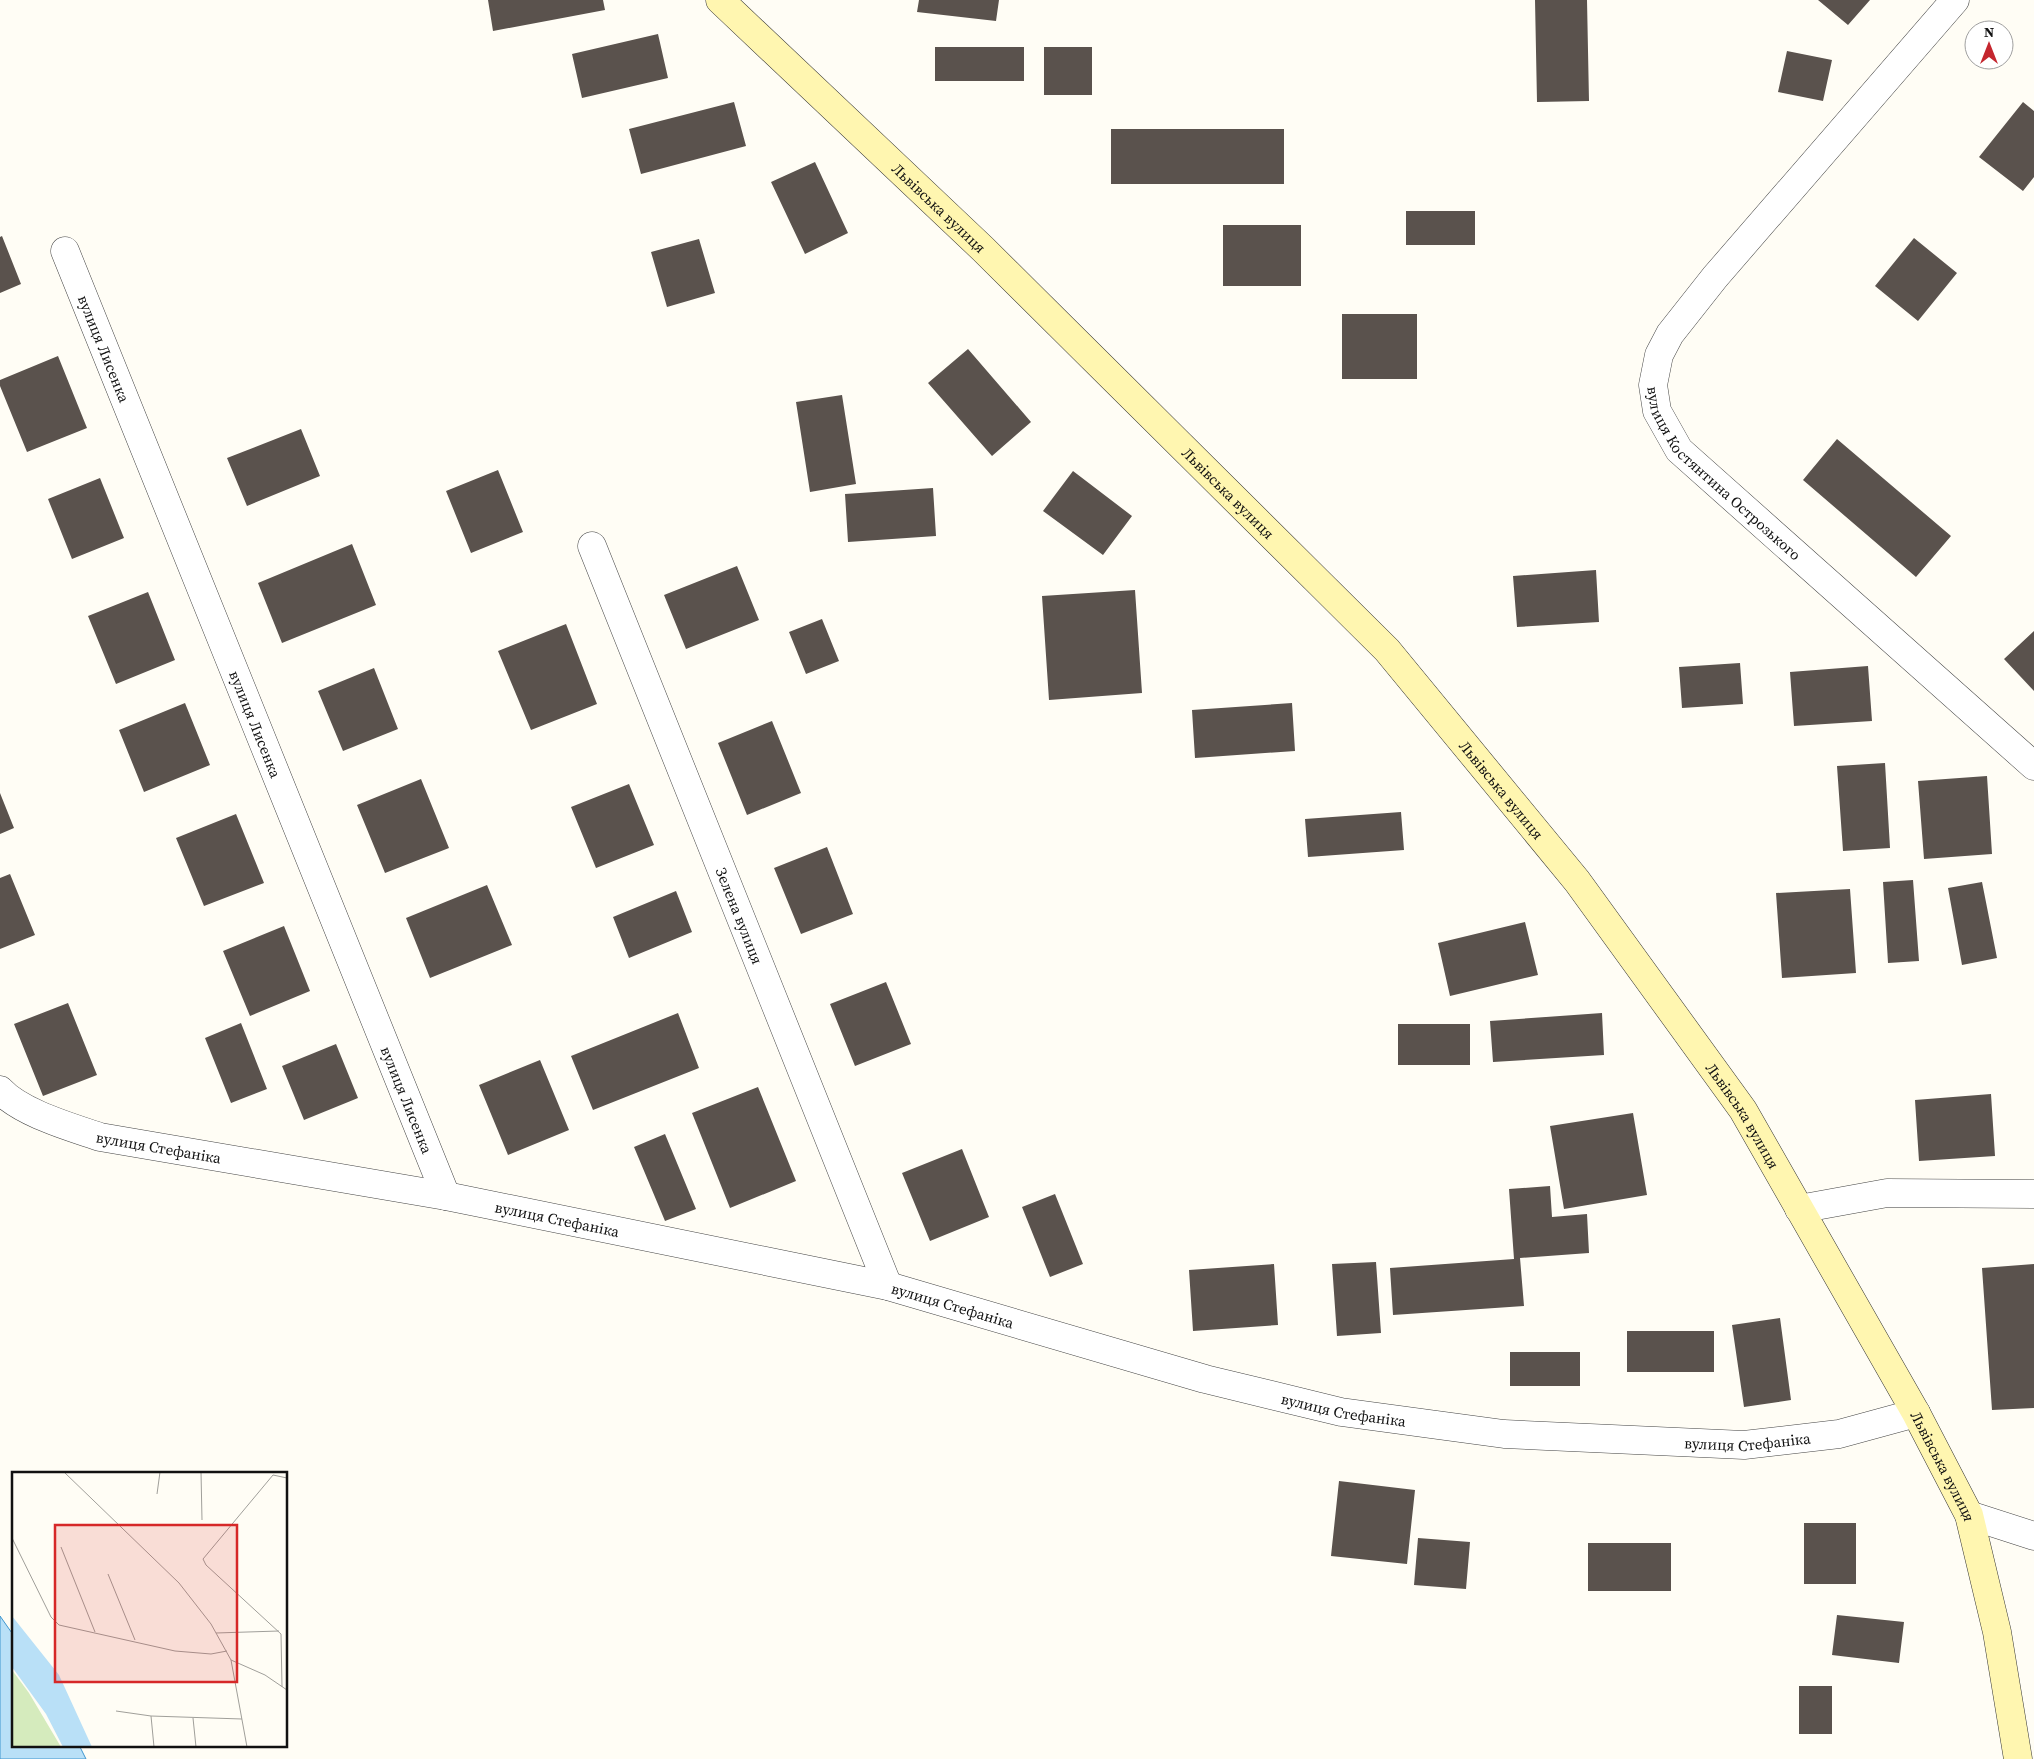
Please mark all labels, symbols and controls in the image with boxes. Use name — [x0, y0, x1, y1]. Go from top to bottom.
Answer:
north arrow — [1964, 20, 2014, 70]
text: N — [1984, 22, 1994, 42]
street label: Львівська вулиця — [888, 158, 991, 257]
street label: вулиця Лисенка — [73, 292, 135, 406]
street label: вулиця Костянтина Острозького — [1643, 385, 1806, 565]
street label: Львівська вулиця — [1178, 442, 1279, 543]
street label: вулиця Лисенка — [225, 667, 287, 781]
street label: Львівська вулиця — [1455, 736, 1549, 843]
street label: Зелена вулиця — [711, 864, 769, 967]
street label: вулиця Лисенка — [376, 1043, 438, 1157]
street label: Львівська вулиця — [1701, 1058, 1785, 1172]
street label: вулиця Стефаніка — [95, 1126, 223, 1168]
street label: вулиця Стефаніка — [493, 1196, 622, 1242]
street label: вулиця Стефаніка — [889, 1277, 1017, 1333]
street label: вулиця Стефаніка — [1279, 1387, 1408, 1431]
street label: Львівська вулиця — [1906, 1407, 1981, 1523]
street label: вулиця Стефаніка — [1684, 1427, 1812, 1456]
inset map — [12, 1472, 288, 1746]

